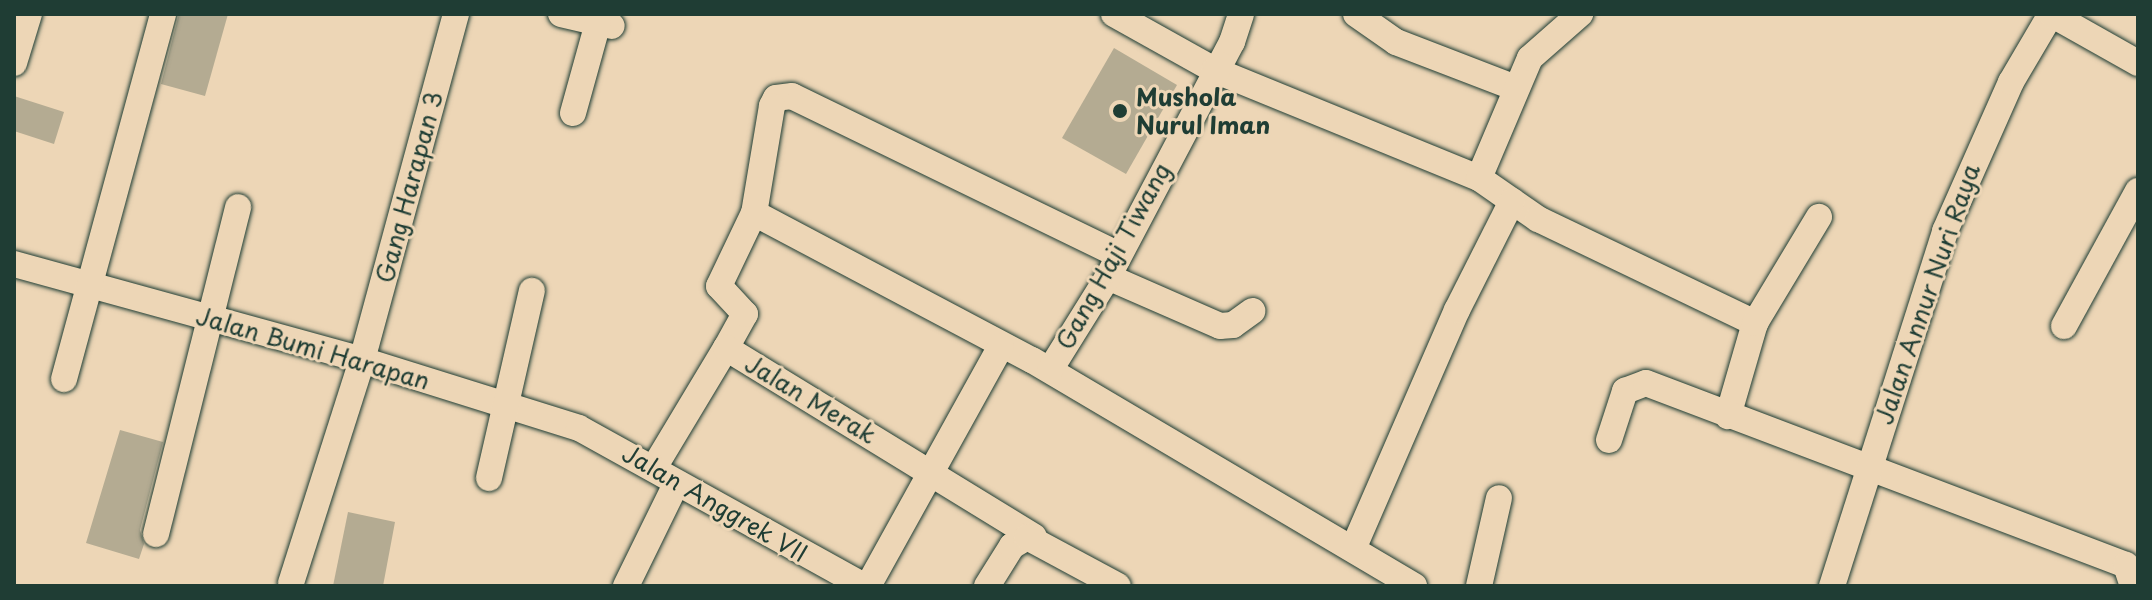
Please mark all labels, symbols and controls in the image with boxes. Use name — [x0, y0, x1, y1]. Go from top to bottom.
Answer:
place label: Mushola Nurul Iman — [1136, 83, 1271, 139]
street label: Gang Harapan 3 — [370, 88, 448, 286]
marker: Mushola Nurul Iman — [1111, 102, 1129, 120]
street label: Gang Haji Tiwang — [1050, 158, 1176, 354]
street label: Jalan Annur Nuri Raya — [1869, 161, 1985, 427]
street label: Jalan Bumi Harapan — [192, 301, 434, 395]
street label: Jalan Merak — [740, 348, 882, 450]
street label: Jalan Anggrek VII — [617, 438, 813, 568]

